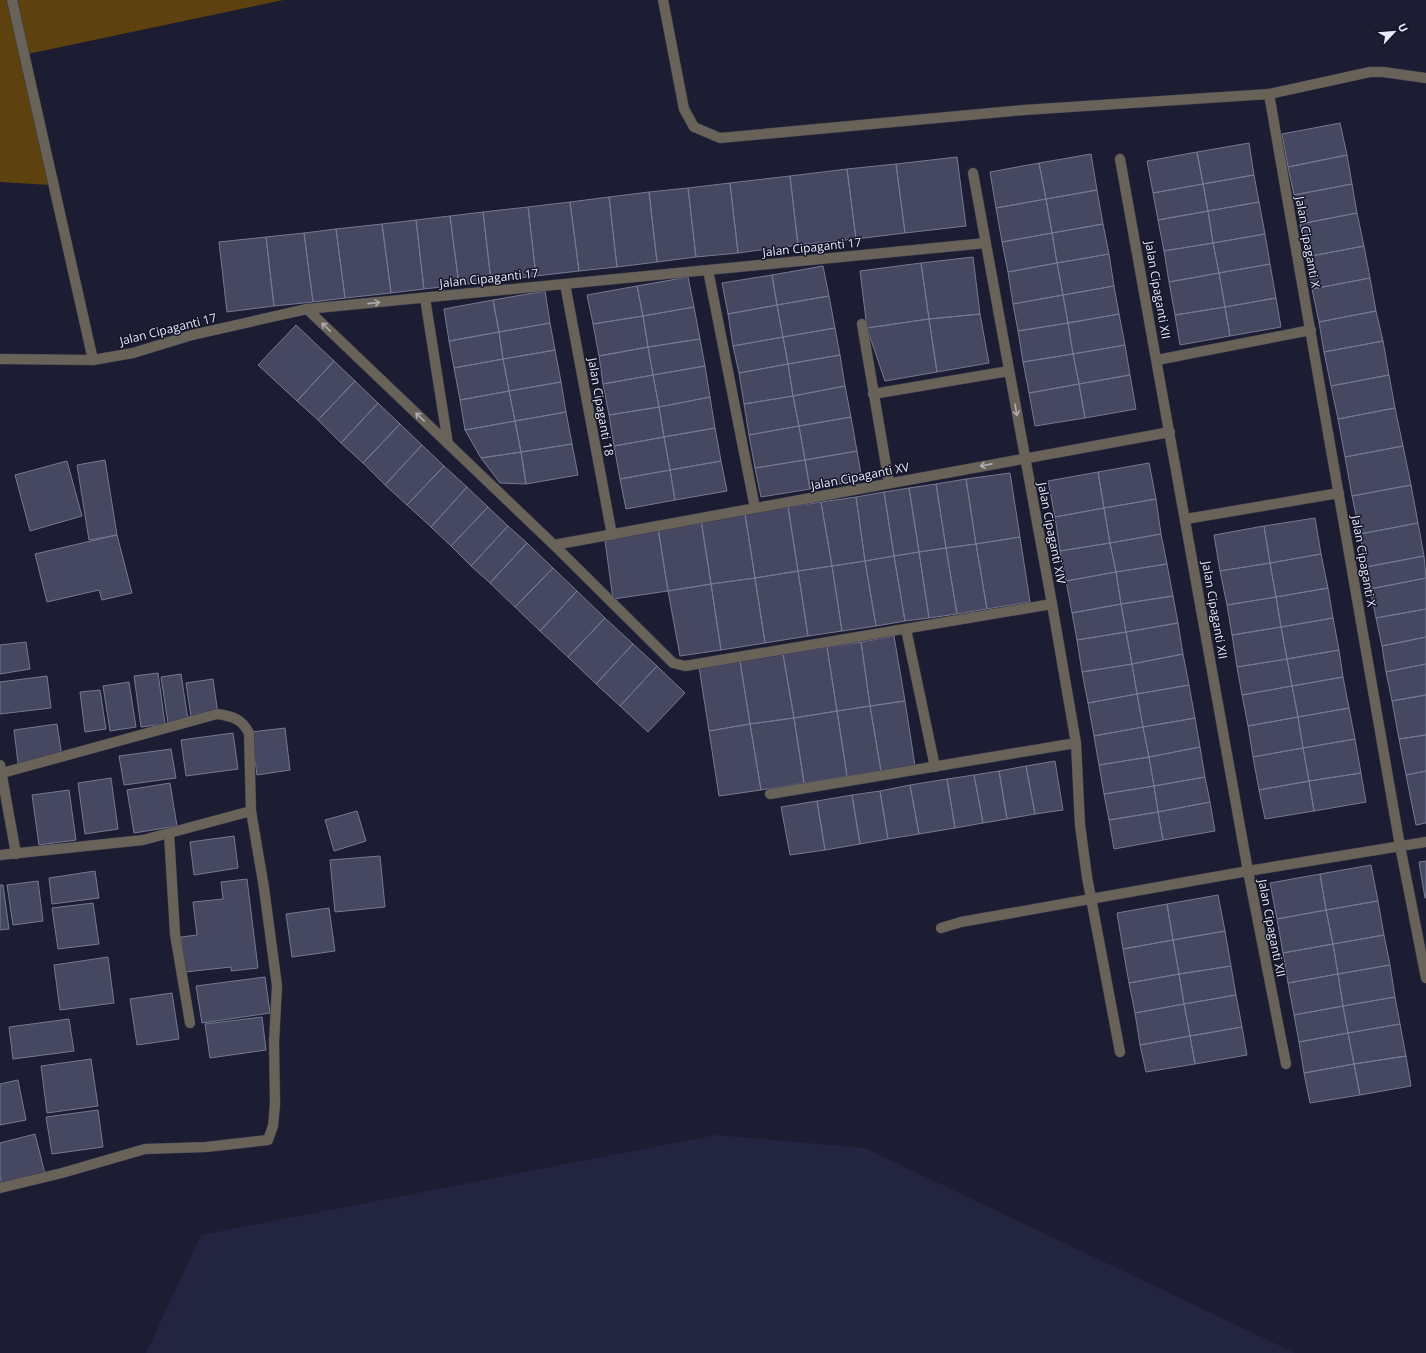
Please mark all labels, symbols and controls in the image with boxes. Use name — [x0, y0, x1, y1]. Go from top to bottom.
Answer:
north arrow — [1374, 12, 1414, 52]
text: U — [1395, 20, 1412, 34]
street label: Jalan Cipaganti X — [1291, 194, 1324, 289]
street label: Jalan Cipaganti 17 — [761, 233, 862, 261]
street label: Jalan Cipaganti XII — [1141, 239, 1175, 340]
street label: Jalan Cipaganti 17 — [438, 264, 539, 292]
one-way arrow — [367, 299, 380, 306]
street label: Jalan Cipaganti 17 — [117, 309, 218, 350]
one-way arrow — [321, 323, 331, 332]
street label: Jalan Cipaganti 18 — [584, 356, 618, 458]
one-way arrow — [1012, 403, 1020, 416]
one-way arrow — [415, 412, 425, 421]
street label: Jalan Cipaganti XV — [808, 458, 911, 494]
one-way arrow — [980, 461, 993, 469]
street label: Jalan Cipaganti XIV — [1034, 480, 1070, 586]
street label: Jalan Cipaganti X — [1347, 513, 1380, 608]
street label: Jalan Cipaganti XII — [1198, 559, 1232, 660]
street label: Jalan Cipaganti XII — [1254, 877, 1290, 978]

